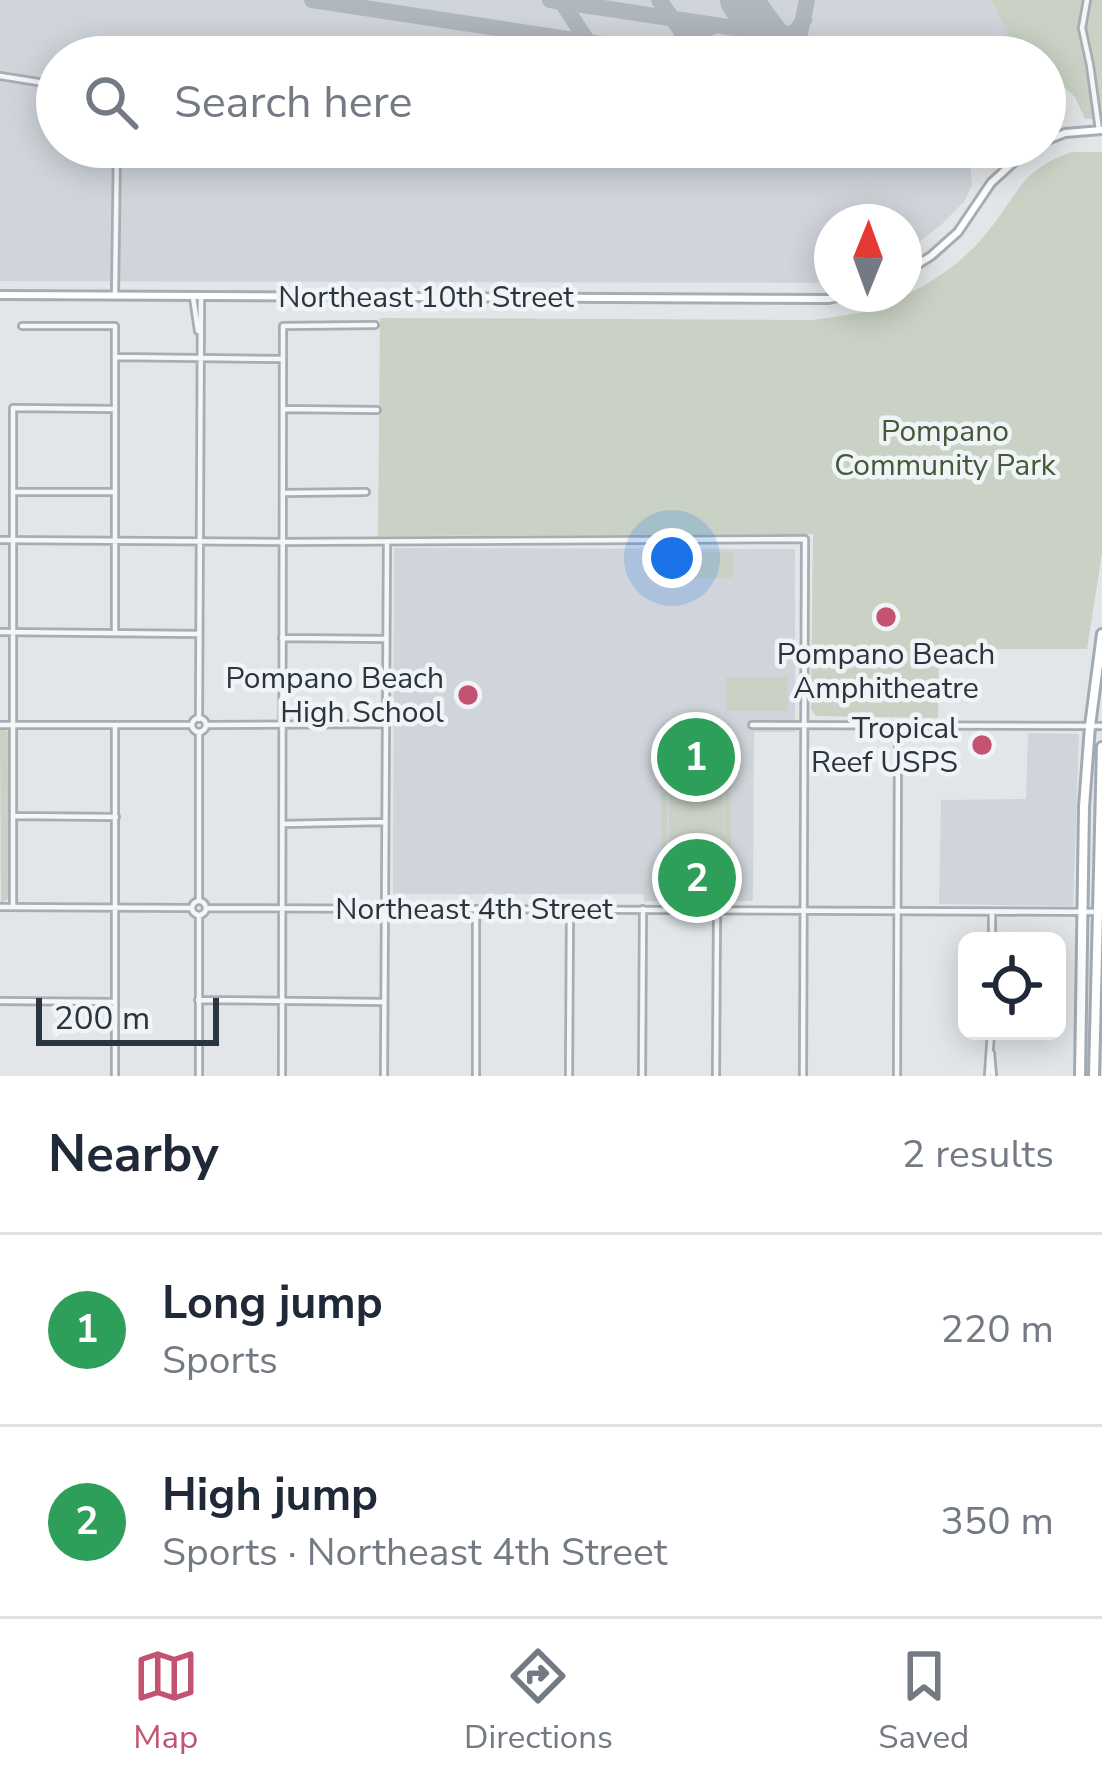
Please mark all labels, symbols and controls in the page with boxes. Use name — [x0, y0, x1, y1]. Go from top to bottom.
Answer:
search box — [36, 36, 1066, 168]
icon: search — [78, 69, 144, 135]
text: Search here — [174, 72, 413, 133]
north arrow — [814, 204, 922, 312]
street label: Northeast 10th Street — [278, 277, 574, 318]
park label: Pompano Community Park — [834, 411, 1057, 486]
your location — [642, 528, 702, 588]
marker: Pompano Beach Amphitheatre — [873, 604, 899, 630]
place label: Pompano Beach Amphitheatre — [777, 634, 995, 709]
place label: Pompano Beach High School — [225, 658, 444, 733]
marker: Pompano Beach High School — [455, 682, 481, 708]
place label: Tropical Reef USPS — [811, 708, 958, 783]
pin: 1 — [657, 712, 735, 802]
marker: Tropical Reef USPS — [969, 732, 995, 758]
pin: 2 — [658, 833, 736, 923]
street label: Northeast 4th Street — [335, 889, 613, 930]
map controls — [958, 932, 1066, 1040]
button: locate — [958, 932, 1066, 1040]
scale bar — [36, 992, 219, 1045]
text: 200 m — [54, 996, 150, 1041]
text: Nearby — [48, 1119, 219, 1189]
text: 2 results — [902, 1128, 1054, 1181]
text: Long jump — [162, 1273, 383, 1334]
text: 1 — [75, 1303, 99, 1356]
text: 220 m — [940, 1303, 1054, 1356]
text: Sports — [162, 1334, 278, 1387]
text: High jump — [162, 1465, 378, 1526]
text: 2 — [75, 1495, 99, 1548]
text: 350 m — [940, 1495, 1054, 1548]
text: Sports · Northeast 4th Street — [162, 1526, 667, 1579]
tab: Map — [133, 1643, 199, 1760]
tab: Directions — [464, 1643, 613, 1760]
tab: Saved — [878, 1643, 969, 1760]

